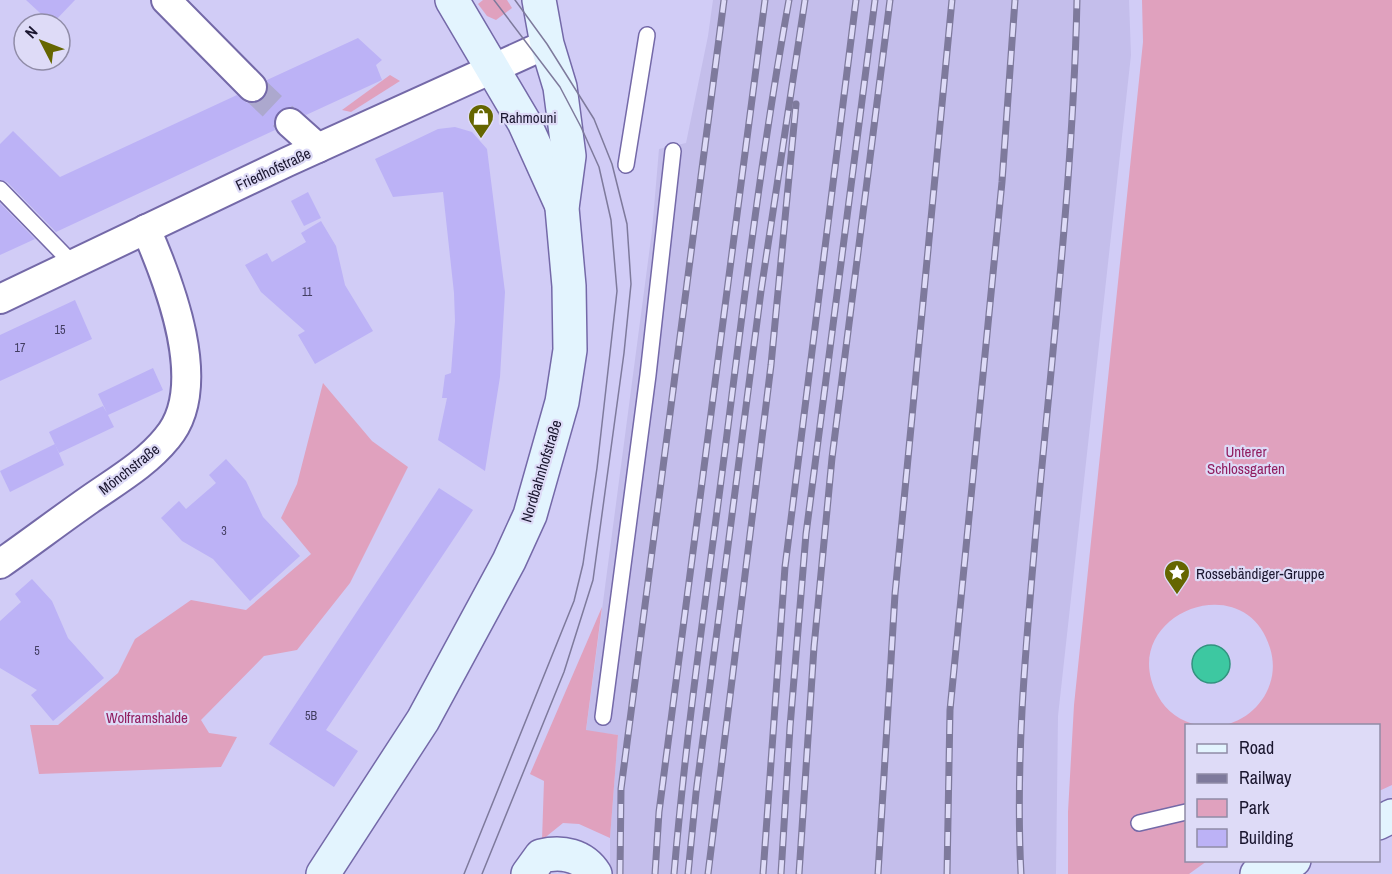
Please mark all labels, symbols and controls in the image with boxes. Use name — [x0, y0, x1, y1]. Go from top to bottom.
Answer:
north arrow — [12, 12, 72, 72]
text: N — [20, 21, 42, 43]
shop icon: Rahmouni — [466, 102, 496, 140]
place label: Rahmouni — [500, 107, 557, 128]
street label: Friedhofstraße — [232, 142, 314, 196]
house number: 11 — [302, 284, 313, 300]
house number: 15 — [55, 322, 66, 338]
house number: 17 — [15, 340, 26, 356]
street label: Nordbahnhofstraße — [515, 417, 567, 525]
street label: Mönchstraße — [94, 439, 164, 499]
park label: Unterer Schlossgarten — [1207, 441, 1285, 479]
house number: 3 — [221, 523, 227, 539]
place icon: Rossebändiger-Gruppe — [1162, 558, 1192, 596]
place label: Rossebändiger-Gruppe — [1196, 563, 1325, 584]
house number: 5 — [34, 643, 40, 659]
park label: Wolframshalde — [106, 707, 188, 728]
house number: 5B — [305, 708, 317, 724]
legend — [1185, 724, 1380, 862]
text: Road — [1239, 735, 1274, 760]
text: Railway — [1239, 765, 1292, 790]
text: Park — [1239, 795, 1270, 820]
text: Building — [1239, 825, 1294, 850]

